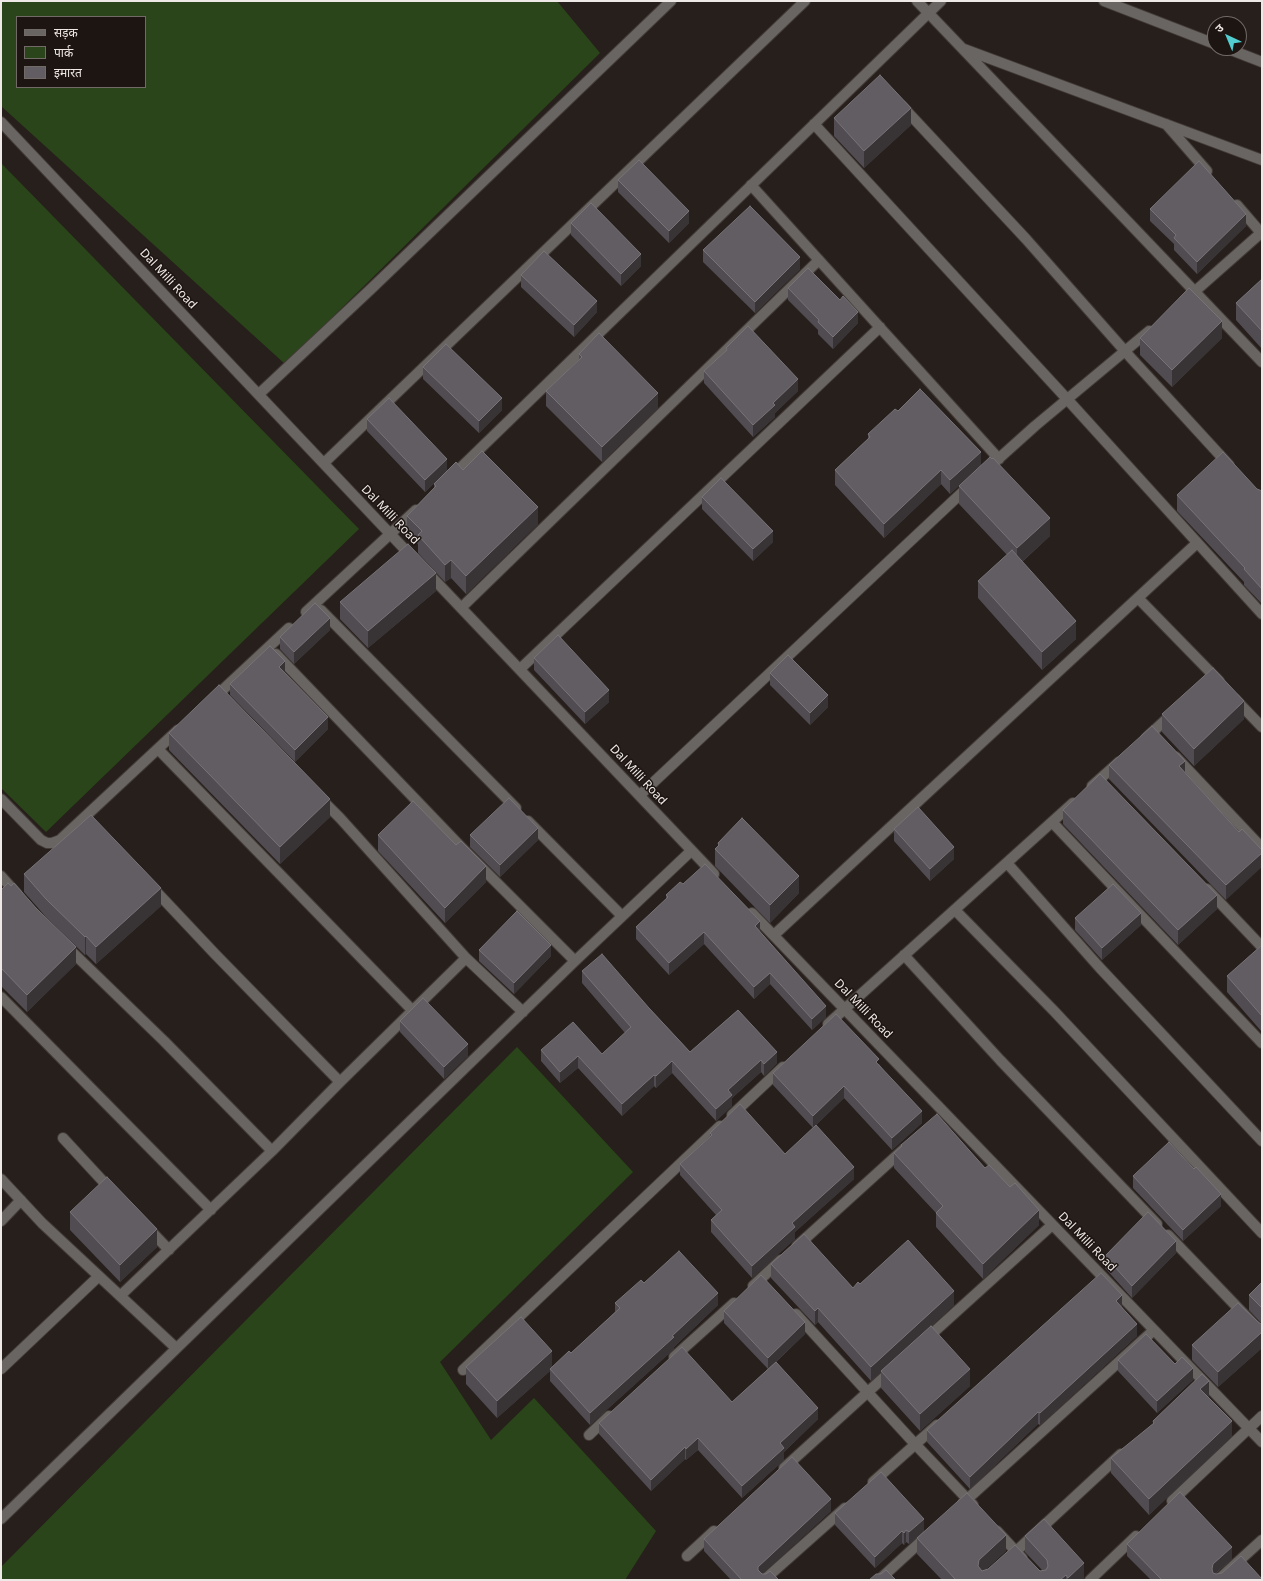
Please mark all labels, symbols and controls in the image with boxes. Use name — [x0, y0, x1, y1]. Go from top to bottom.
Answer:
legend — [16, 16, 146, 88]
north arrow — [1207, 16, 1247, 56]
text: उ — [1211, 20, 1227, 35]
text: सड़क — [54, 24, 78, 41]
text: पार्क — [54, 44, 73, 61]
text: इमारत — [54, 64, 82, 81]
street label: Dal Milli Road — [137, 246, 199, 312]
street label: Dal Milli Road — [358, 482, 422, 548]
street label: Dal Milli Road — [607, 742, 669, 808]
street label: Dal Milli Road — [831, 976, 895, 1042]
street label: Dal Milli Road — [1055, 1209, 1119, 1275]

